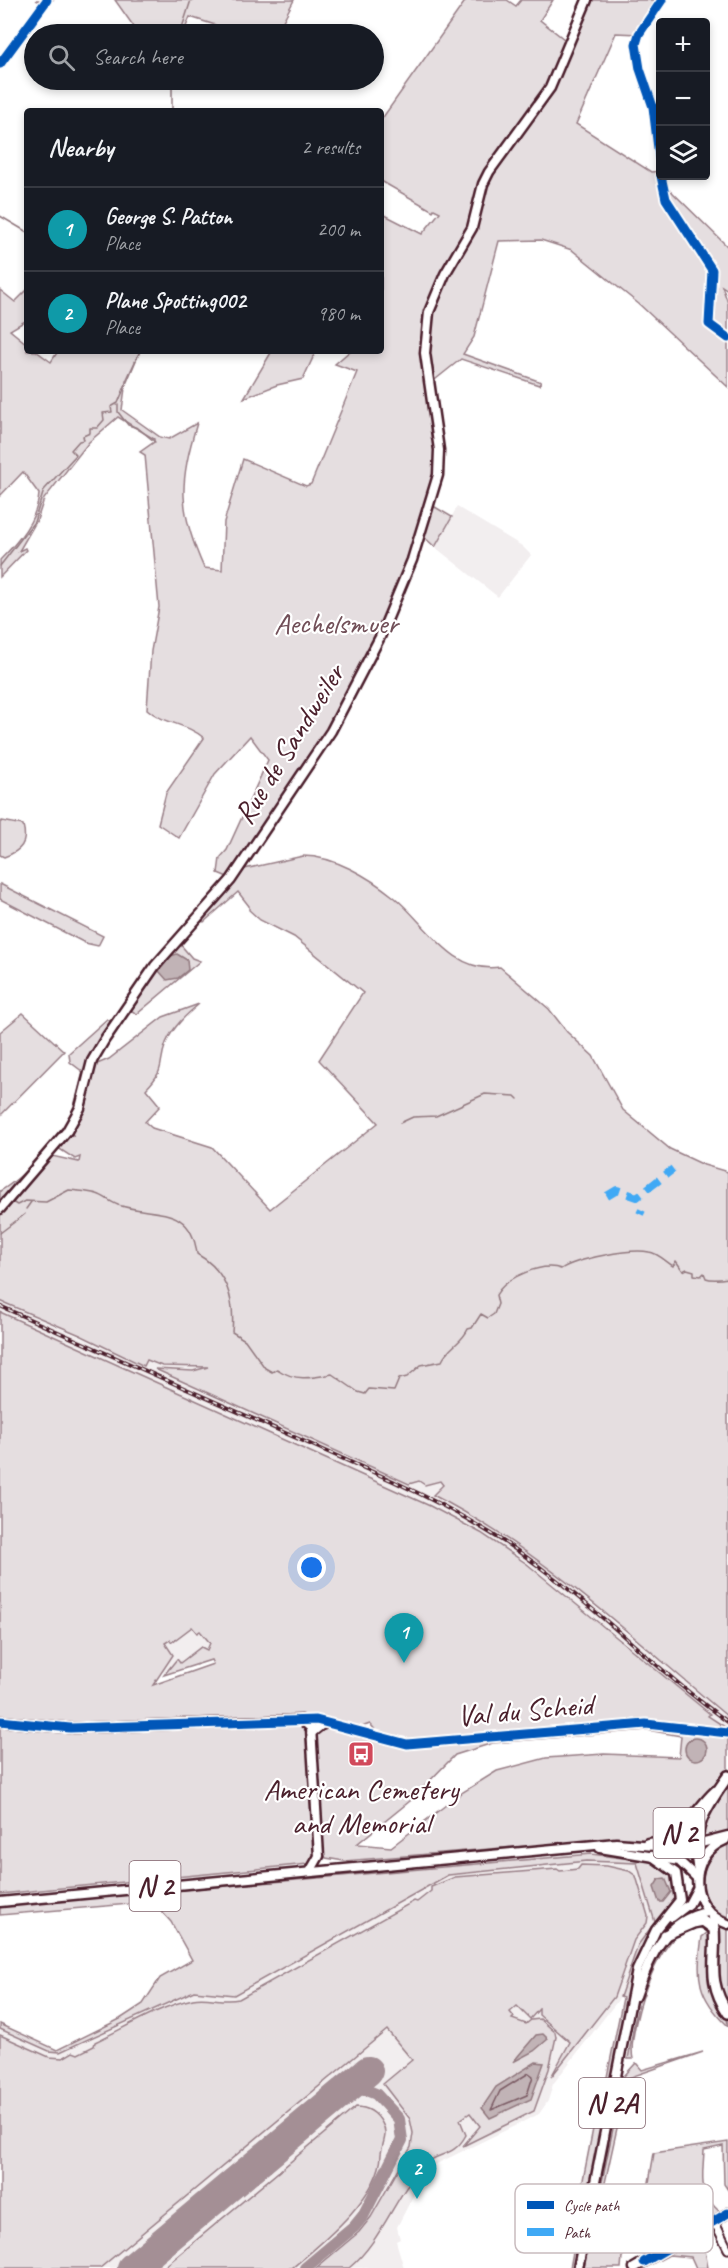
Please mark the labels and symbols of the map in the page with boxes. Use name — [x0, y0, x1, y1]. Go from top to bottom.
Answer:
park label: Aechelsmuer — [274, 604, 400, 642]
street label: Rue de Sandweiler — [225, 655, 354, 831]
your location — [297, 1553, 326, 1582]
pin: 1 — [384, 1614, 424, 1663]
street label: Val du Scheid — [456, 1685, 598, 1735]
bus stop icon: American Cemetery and Memorial — [346, 1739, 376, 1769]
place label: American Cemetery and Memorial — [264, 1770, 460, 1842]
road number: N 2 — [654, 1808, 704, 1858]
road number: N 2 — [130, 1861, 180, 1911]
road number: N 2A — [579, 2078, 645, 2128]
pin: 2 — [398, 2150, 436, 2199]
legend — [515, 2184, 713, 2253]
text: Cycle path — [564, 2196, 620, 2216]
text: Path — [564, 2223, 591, 2243]

